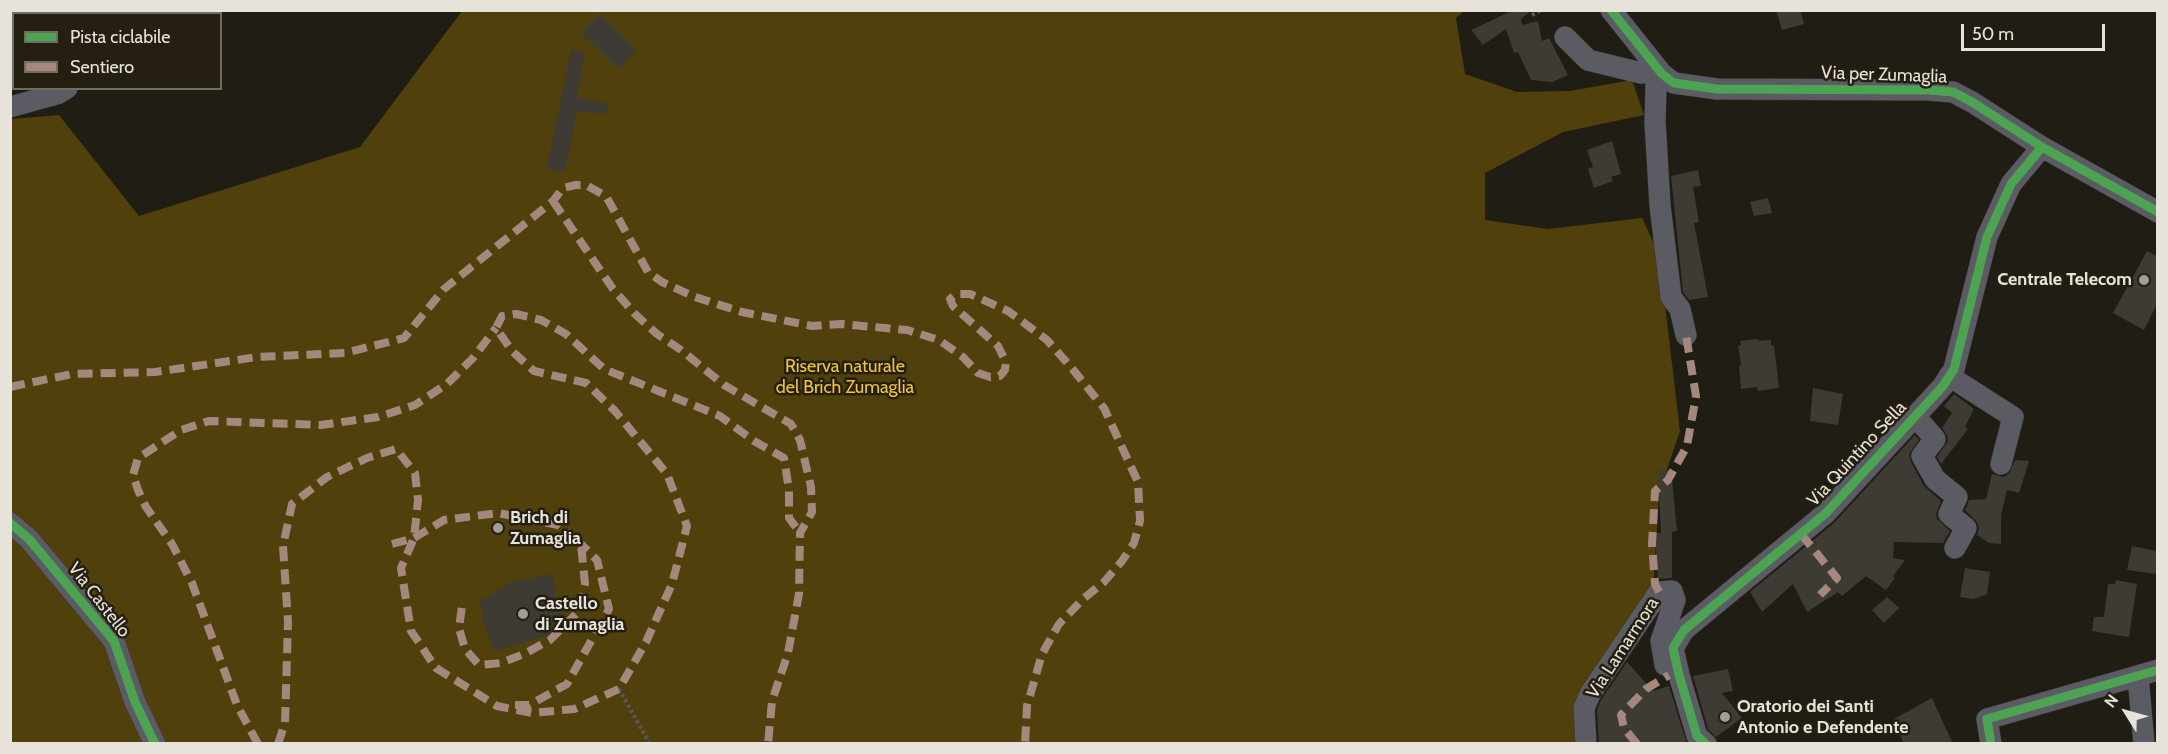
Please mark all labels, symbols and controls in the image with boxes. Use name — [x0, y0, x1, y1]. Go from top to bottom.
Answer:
legend — [12, 12, 222, 90]
scale bar — [1964, 12, 2108, 50]
text: 50 m — [1972, 23, 2014, 45]
text: Pista ciclabile — [70, 26, 170, 48]
text: Sentiero — [70, 56, 134, 78]
street label: Via per Zumaglia — [1821, 62, 1947, 88]
place label: Centrale Telecom — [1997, 269, 2132, 291]
marker: Centrale Telecom — [2137, 273, 2151, 287]
park label: Riserva naturale del Brich Zumaglia — [776, 356, 914, 398]
street label: Via Quintino Sella — [1803, 397, 1911, 511]
place label: Brich di Zumaglia — [510, 507, 581, 550]
marker: Brich di Zumaglia — [491, 521, 505, 535]
street label: Via Castello — [63, 558, 135, 642]
place label: Castello di Zumaglia — [535, 593, 625, 636]
street label: Via Lamarmora — [1582, 594, 1664, 702]
marker: Castello di Zumaglia — [516, 607, 530, 621]
north arrow — [2096, 682, 2156, 742]
text: N — [2100, 691, 2122, 711]
place label: Oratorio dei Santi Antonio e Defendente — [1737, 696, 1909, 738]
marker: Oratorio dei Santi Antonio e Defendente — [1718, 710, 1732, 724]

